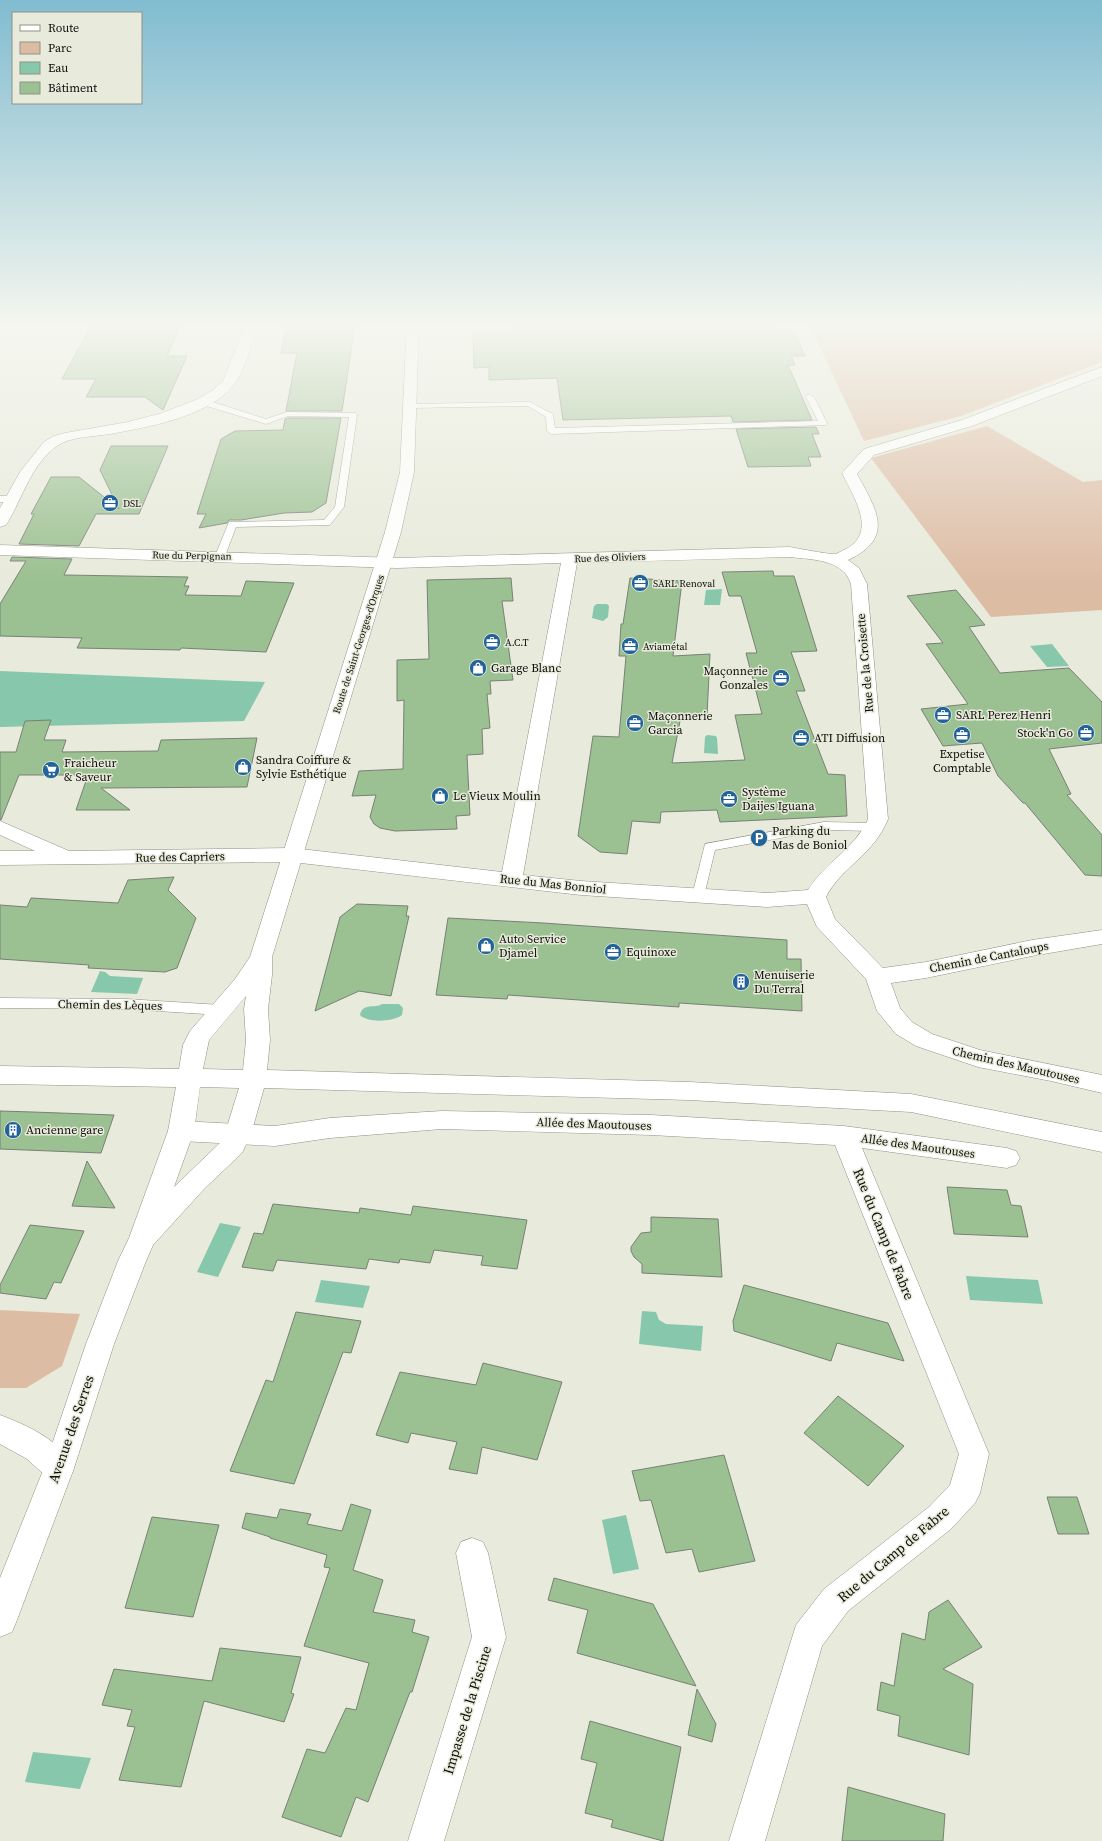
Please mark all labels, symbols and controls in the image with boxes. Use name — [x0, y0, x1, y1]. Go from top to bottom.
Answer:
legend — [12, 12, 142, 104]
text: Route — [48, 20, 79, 36]
text: Parc — [48, 40, 72, 56]
text: Eau — [48, 60, 68, 76]
text: Bâtiment — [48, 80, 97, 96]
office icon: DSL — [100, 493, 120, 513]
place label: DSL — [123, 497, 141, 510]
street label: Rue du Perpignan — [152, 548, 232, 563]
street label: Rue des Oliviers — [574, 550, 646, 565]
street label: Route de Saint-Georges-d'Orques — [330, 573, 387, 715]
office icon: SARL Renoval — [630, 573, 650, 593]
place label: SARL Renoval — [653, 577, 715, 590]
street label: Rue de la Croisette — [853, 613, 877, 713]
office icon: A.C.T — [482, 632, 502, 652]
place label: A.C.T — [505, 636, 529, 649]
office icon: Aviamétal — [620, 636, 640, 656]
place label: Aviamétal — [643, 640, 688, 653]
shop icon: Garage Blanc — [468, 658, 488, 678]
place label: Garage Blanc — [491, 660, 561, 676]
place label: Maçonnerie Gonzales — [703, 663, 768, 693]
office icon: Maçonnerie Gonzales — [771, 668, 791, 688]
office icon: SARL Perez Henri — [933, 705, 953, 725]
place label: SARL Perez Henri — [956, 707, 1051, 723]
place label: Maçonnerie Garcia — [648, 708, 713, 738]
office icon: Maçonnerie Garcia — [625, 713, 645, 733]
office icon: Stock'n Go — [1076, 723, 1096, 743]
office icon: Expetise Comptable — [952, 725, 972, 745]
place label: Stock'n Go — [1017, 725, 1073, 741]
office icon: ATI Diffusion — [791, 728, 811, 748]
place label: ATI Diffusion — [814, 730, 885, 746]
place label: Expetise Comptable — [933, 746, 991, 776]
place label: Sandra Coiffure & Sylvie Esthétique — [256, 752, 351, 782]
place label: Fraicheur & Saveur — [64, 755, 116, 785]
shop icon: Sandra Coiffure & Sylvie Esthétique — [233, 757, 253, 777]
supermarket icon: Fraicheur & Saveur — [41, 760, 61, 780]
place label: Système Daijes Iguana — [742, 784, 815, 814]
shop icon: Le Vieux Moulin — [430, 786, 450, 806]
place label: Le Vieux Moulin — [453, 788, 541, 804]
office icon: Système Daijes Iguana — [719, 789, 739, 809]
place label: Parking du Mas de Boniol — [772, 823, 848, 853]
parking icon: Parking du Mas de Boniol — [749, 828, 769, 848]
street label: Rue des Capriers — [135, 848, 225, 866]
street label: Rue du Mas Bonniol — [499, 870, 607, 898]
place label: Auto Service Djamel — [499, 931, 566, 961]
shop icon: Auto Service Djamel — [476, 936, 496, 956]
street label: Chemin de Cantaloups — [928, 938, 1050, 976]
office icon: Equinoxe — [603, 942, 623, 962]
place label: Equinoxe — [626, 944, 676, 960]
place label: Menuiserie Du Terral — [754, 967, 815, 997]
building icon: Menuiserie Du Terral — [731, 972, 751, 992]
street label: Chemin des Lèques — [58, 996, 162, 1014]
street label: Chemin des Maoutouses — [951, 1043, 1081, 1087]
street label: Allée des Maoutouses — [536, 1114, 652, 1134]
building icon: Ancienne gare — [3, 1120, 23, 1140]
place label: Ancienne gare — [26, 1122, 103, 1138]
street label: Allée des Maoutouses — [860, 1130, 976, 1162]
street label: Rue du Camp de Fabre — [848, 1165, 920, 1303]
street label: Avenue des Serres — [43, 1372, 99, 1486]
street label: Rue du Camp de Fabre — [833, 1501, 953, 1607]
street label: Impasse de la Piscine — [438, 1643, 496, 1777]

